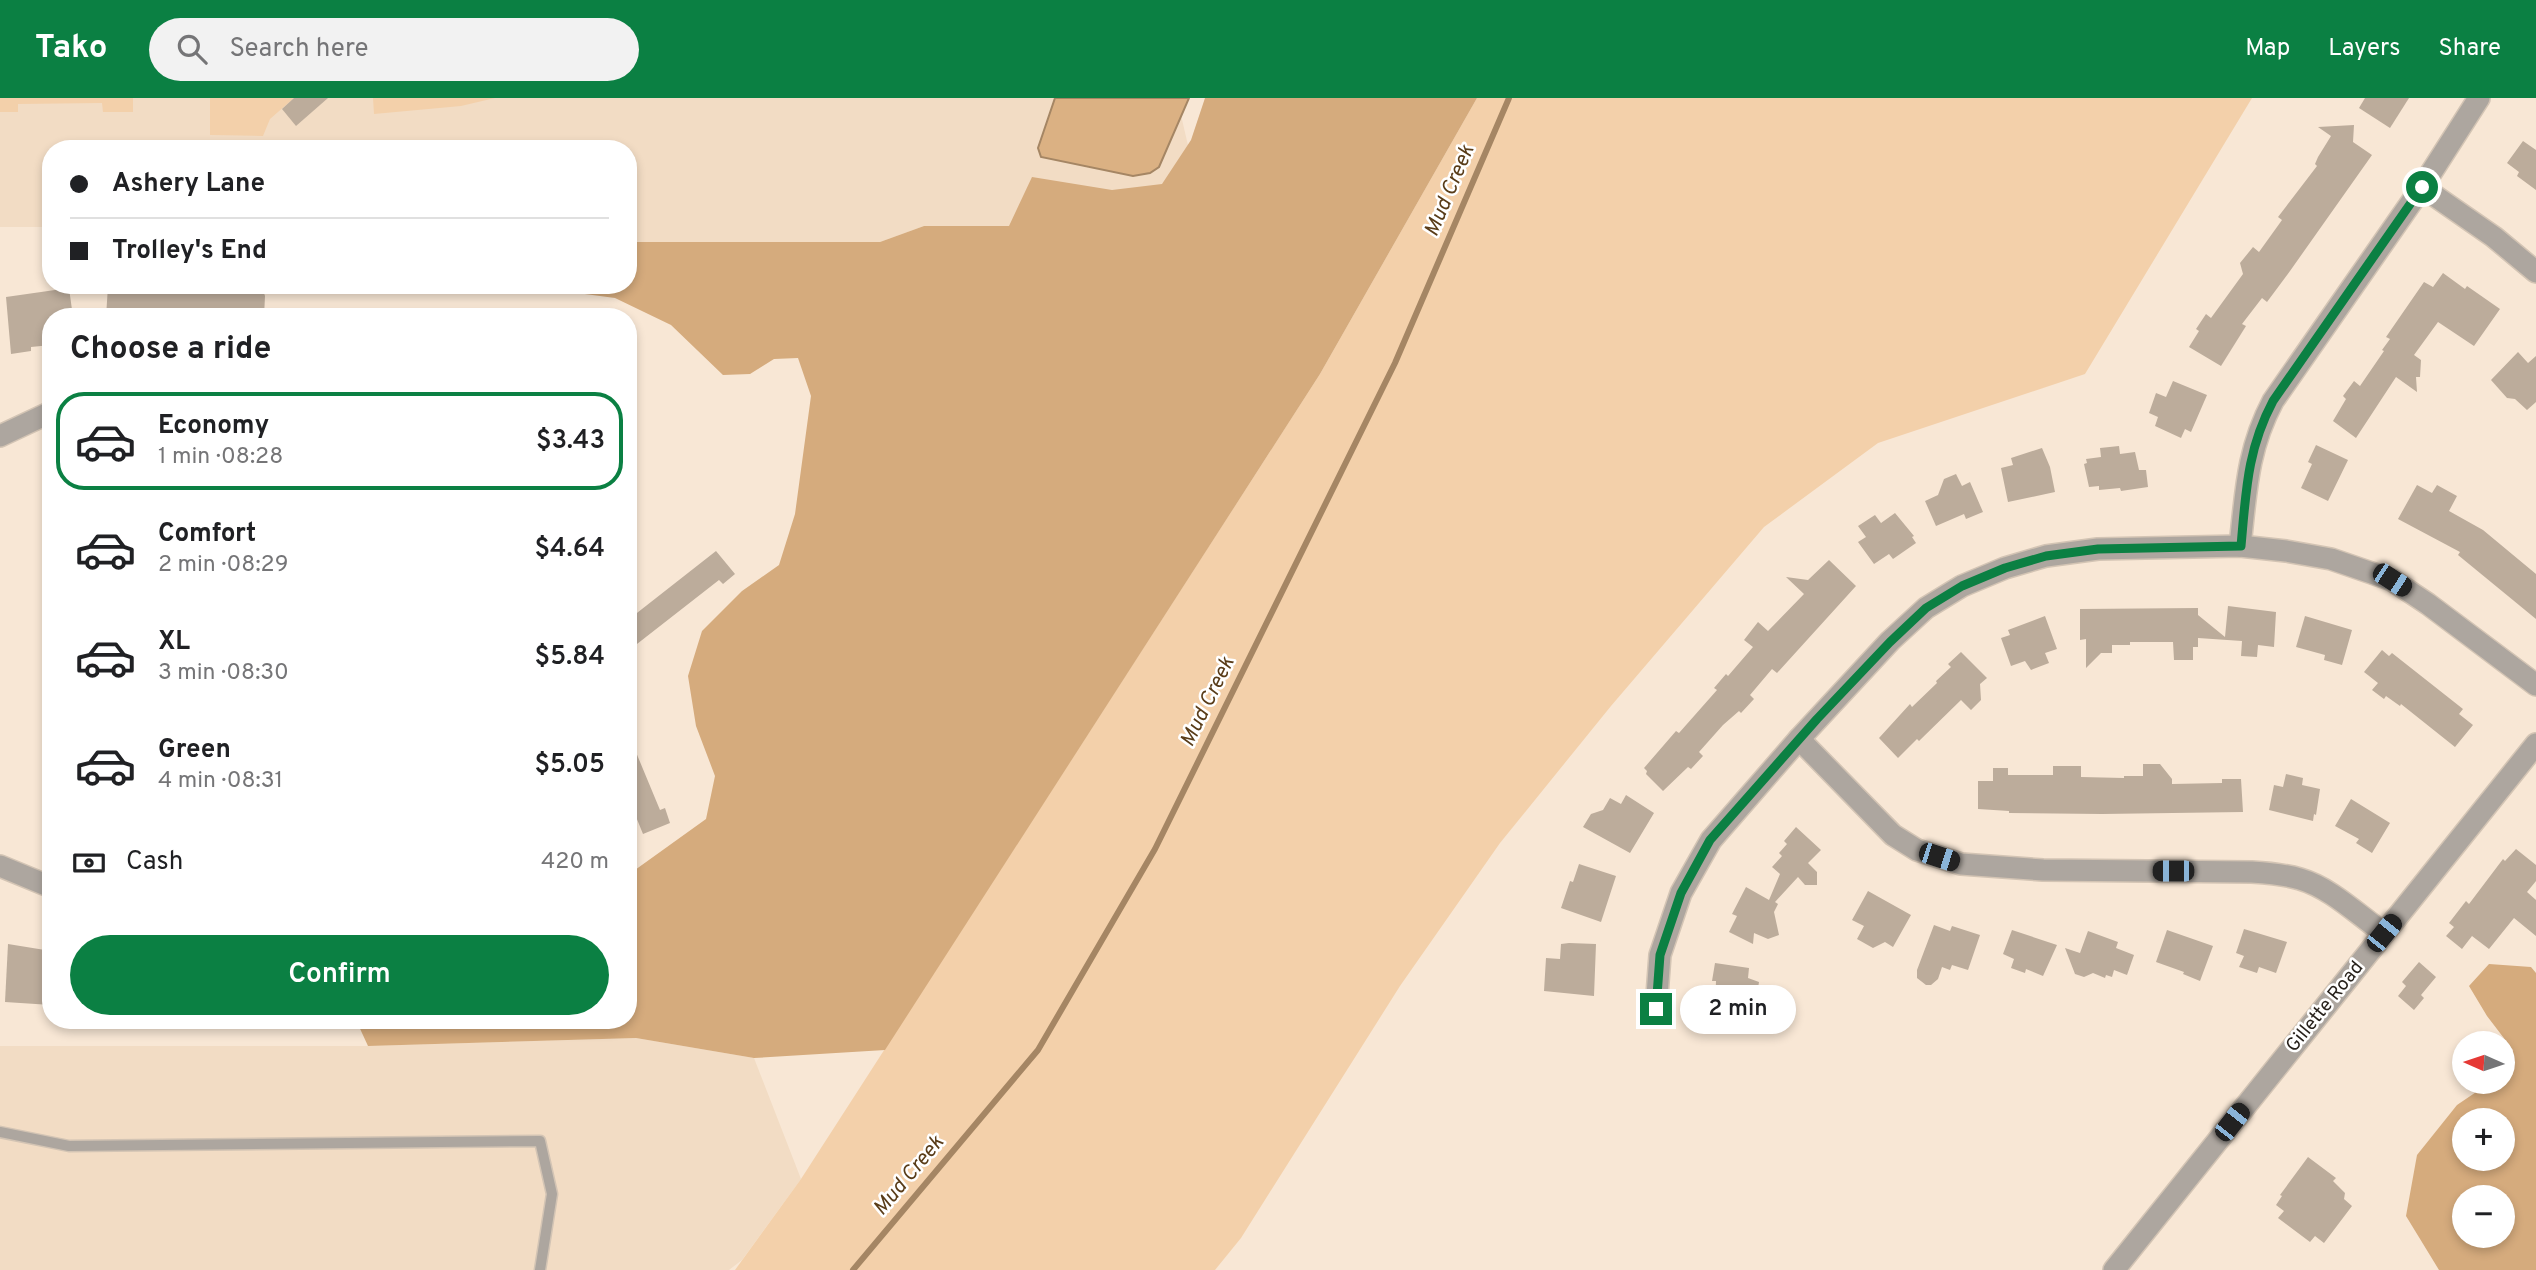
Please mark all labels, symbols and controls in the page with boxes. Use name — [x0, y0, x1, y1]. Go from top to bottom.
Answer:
search box — [149, 18, 639, 81]
text: Tako — [35, 28, 107, 70]
icon: search — [173, 30, 211, 68]
text: Search here — [229, 33, 368, 66]
text: Map — [2245, 34, 2290, 64]
text: Layers — [2328, 34, 2400, 64]
text: Share — [2438, 34, 2501, 64]
water label: Mud Creek — [1419, 141, 1481, 241]
text: Ashery Lane — [112, 168, 265, 201]
route start — [2406, 171, 2438, 203]
text: Trolley's End — [112, 235, 267, 268]
text: Choose a ride — [70, 330, 271, 370]
icon: car — [74, 410, 137, 473]
text: Economy — [158, 410, 269, 443]
text: $3.43 — [536, 425, 605, 458]
text: 1 min · 08:28 — [158, 443, 283, 472]
icon: car — [74, 518, 137, 581]
text: Comfort — [158, 518, 256, 551]
text: $4.64 — [534, 533, 605, 566]
text: 2 min · 08:29 — [158, 551, 288, 580]
car — [2369, 560, 2416, 600]
icon: car — [74, 626, 137, 689]
text: XL — [158, 626, 190, 659]
text: $5.84 — [535, 641, 605, 674]
water label: Mud Creek — [1175, 652, 1242, 751]
text: 3 min · 08:30 — [158, 659, 289, 688]
icon: car — [74, 734, 137, 797]
text: Green — [158, 734, 231, 767]
text: $5.05 — [534, 749, 605, 782]
text: 4 min · 08:31 — [158, 767, 283, 796]
car — [1916, 841, 1963, 873]
icon: cash — [70, 844, 108, 882]
text: Cash — [126, 846, 183, 879]
text: 420 m — [541, 848, 609, 877]
car — [2153, 861, 2195, 882]
car — [2363, 910, 2406, 956]
button: Confirm — [70, 935, 609, 1015]
street label: Gillette Road — [2281, 957, 2369, 1057]
callout: 2 min — [1680, 984, 1796, 1034]
route end — [1640, 993, 1672, 1025]
text: 2 min — [1708, 995, 1768, 1024]
north arrow — [2452, 1031, 2515, 1094]
map controls — [2452, 1031, 2515, 1248]
car — [2211, 1099, 2254, 1145]
button: + — [2452, 1108, 2515, 1171]
water label: Mud Creek — [868, 1130, 951, 1222]
button: − — [2452, 1185, 2515, 1248]

